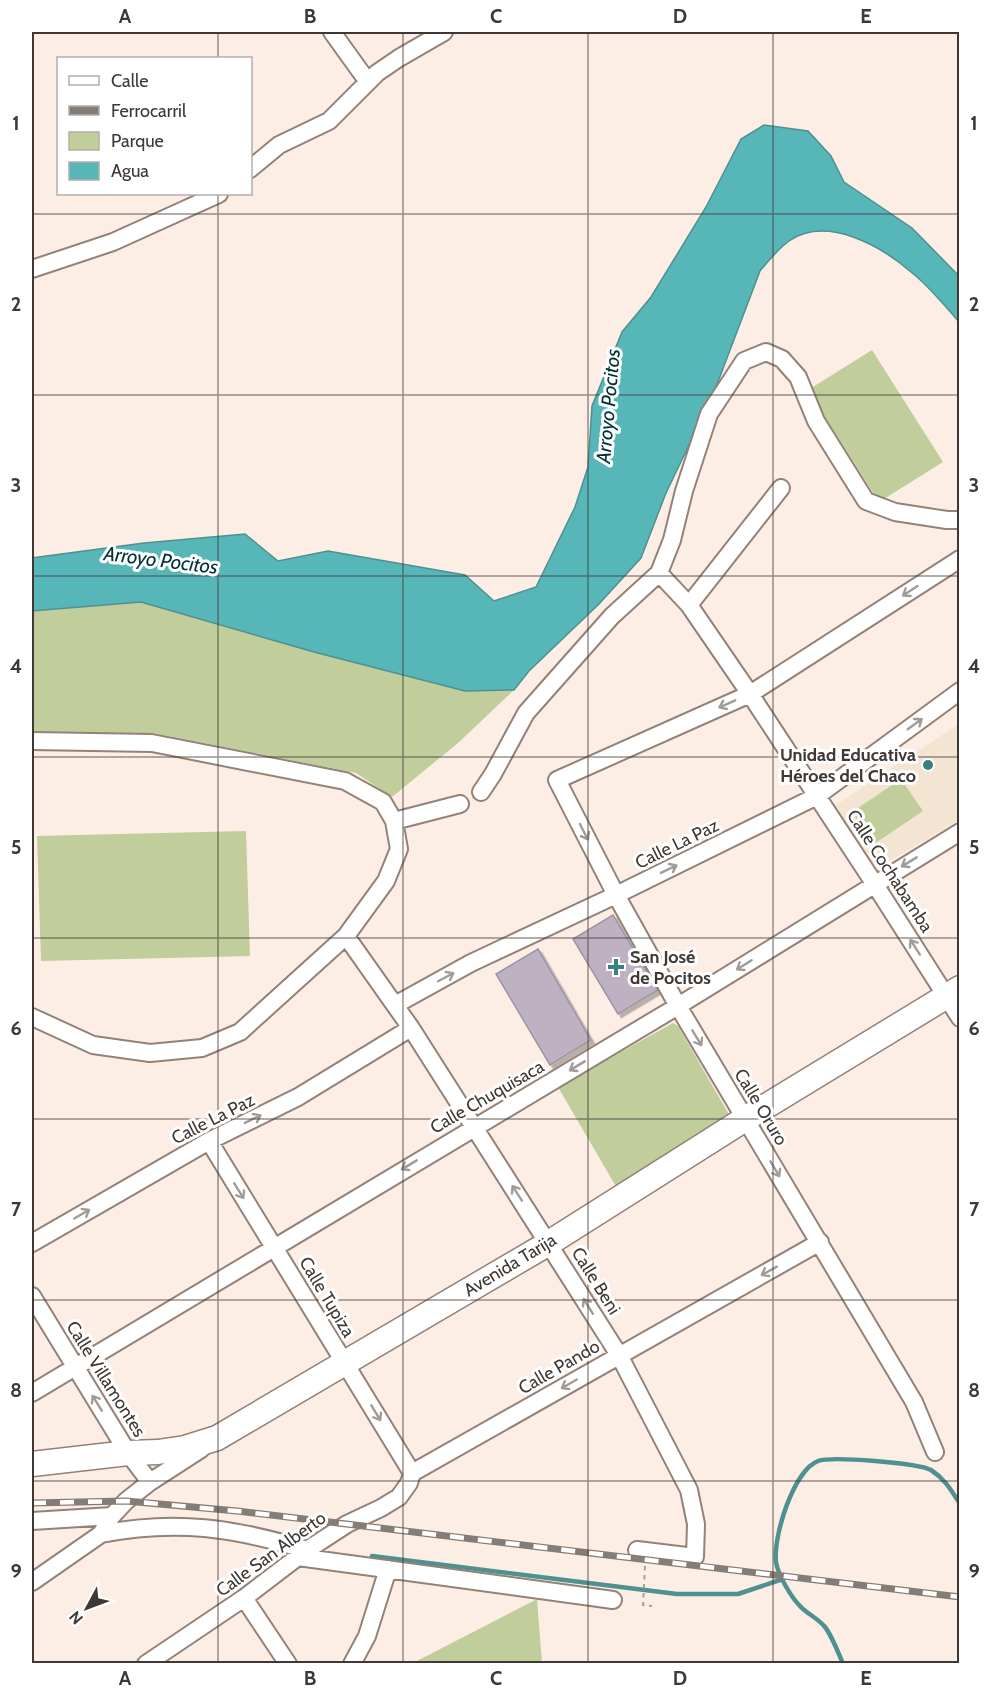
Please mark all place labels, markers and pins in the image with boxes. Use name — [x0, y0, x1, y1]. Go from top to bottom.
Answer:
place label: Unidad Educativa Héroes del Chaco — [780, 744, 916, 787]
marker: Unidad Educativa Héroes del Chaco — [921, 758, 935, 772]
place label: San José de Pocitos — [630, 946, 711, 989]
marker: San José de Pocitos — [607, 958, 625, 976]

